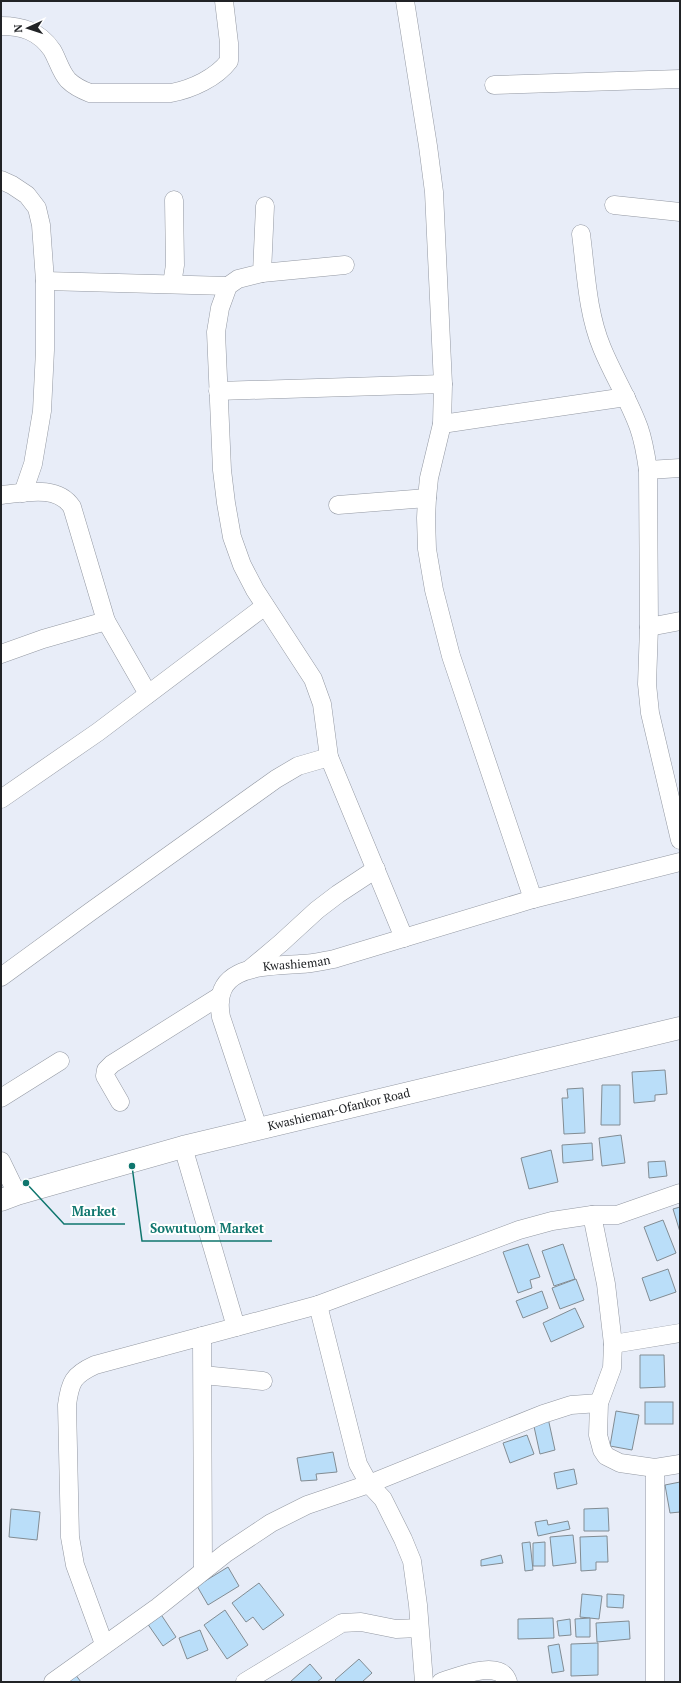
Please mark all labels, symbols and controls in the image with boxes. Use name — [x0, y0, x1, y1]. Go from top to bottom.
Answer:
north arrow — [8, 8, 48, 48]
text: N — [11, 23, 25, 33]
street label: Kwashieman — [262, 952, 332, 974]
street label: Kwashieman-Ofankor Road — [266, 1085, 412, 1133]
callout: Market — [64, 1199, 125, 1224]
text: Market — [72, 1202, 117, 1220]
callout: Sowutuom Market — [142, 1216, 272, 1241]
text: Sowutuom Market — [150, 1219, 265, 1237]

